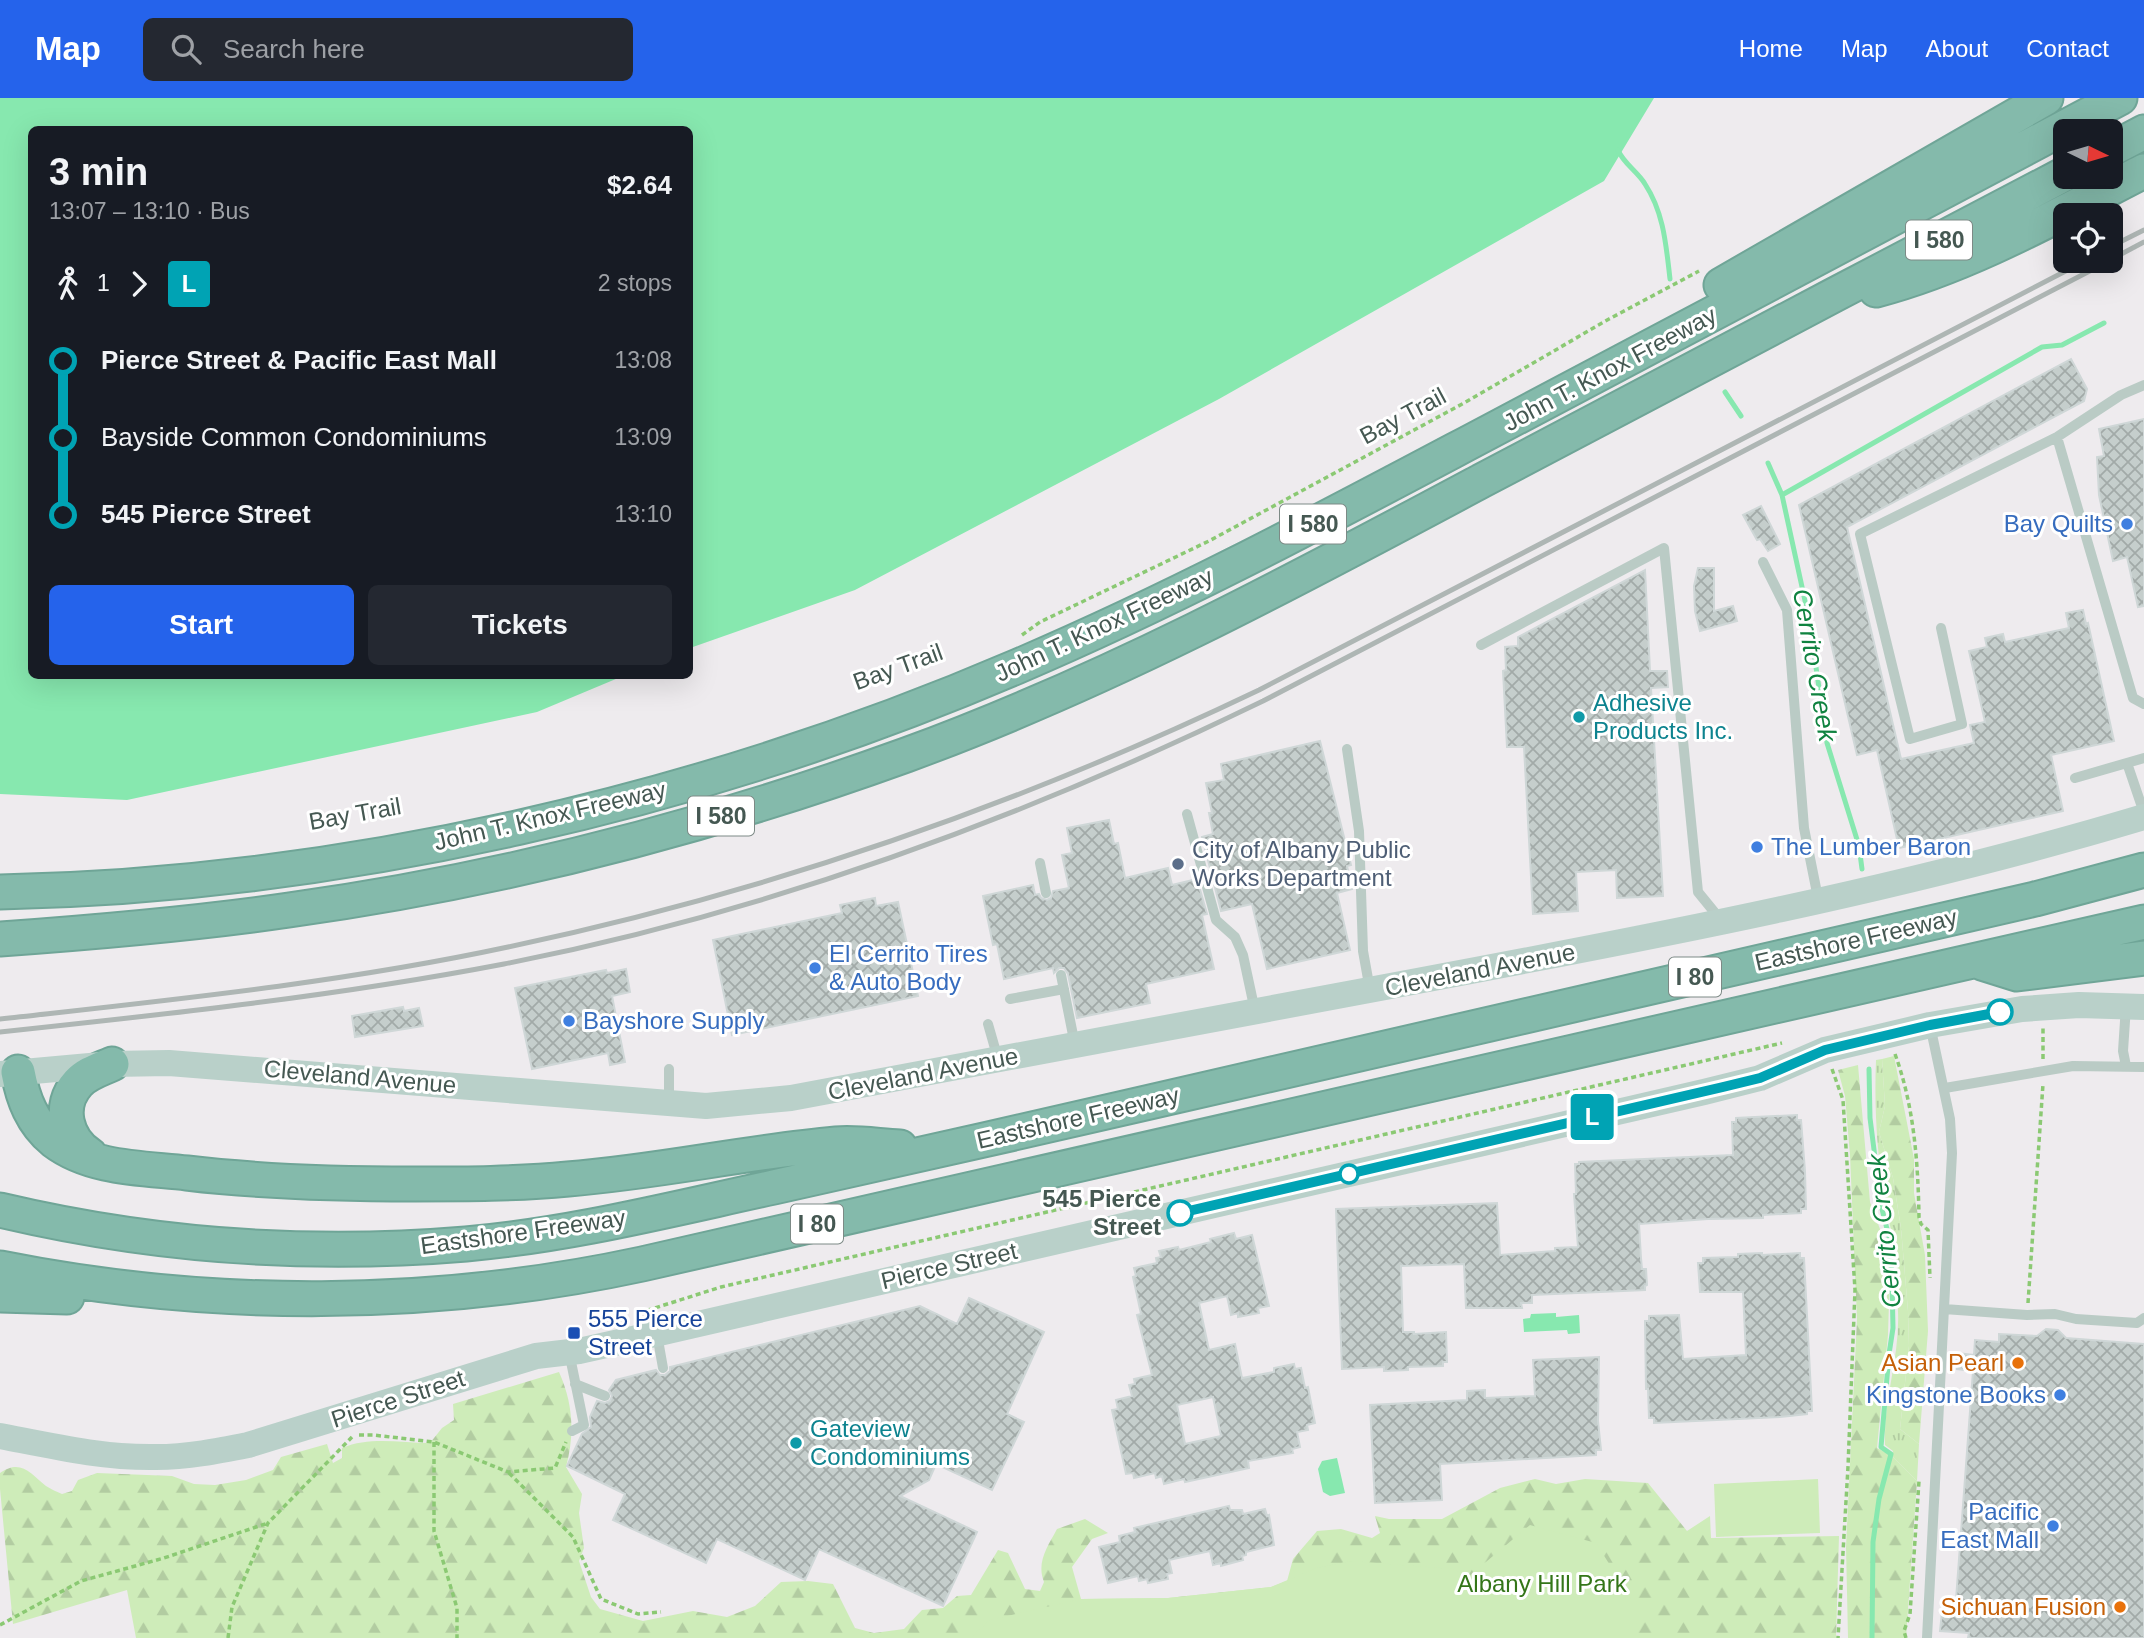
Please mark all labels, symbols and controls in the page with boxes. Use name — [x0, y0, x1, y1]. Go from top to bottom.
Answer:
search box — [143, 18, 633, 81]
text: Map — [35, 30, 101, 67]
icon: search — [167, 30, 205, 68]
text: Search here — [223, 34, 365, 64]
text: Home — [1739, 35, 1803, 62]
text: Map — [1841, 35, 1888, 62]
text: About — [1926, 35, 1988, 62]
text: Contact — [2026, 35, 2109, 62]
north arrow — [2053, 119, 2123, 189]
map controls — [2053, 119, 2123, 273]
text: 3 min — [49, 151, 148, 193]
text: $2.64 — [607, 170, 672, 200]
text: 13:07 – 13:10 · Bus — [49, 198, 250, 224]
button: locate — [2053, 203, 2123, 273]
road number: I 580 — [1906, 220, 1972, 260]
icon: walk — [49, 265, 87, 303]
icon: forward — [120, 265, 158, 303]
text: 1 — [97, 270, 110, 296]
text: L — [182, 270, 196, 297]
text: 2 stops — [598, 270, 672, 296]
street label: John T. Knox Freeway — [1499, 301, 1721, 436]
text: Pierce Street & Pacific East Mall — [101, 345, 497, 375]
text: 13:08 — [614, 347, 672, 373]
street label: Bay Trail — [1355, 382, 1450, 449]
text: Bayside Common Condominiums — [101, 422, 487, 452]
text: 13:09 — [614, 424, 672, 450]
text: 545 Pierce Street — [101, 499, 311, 529]
text: 13:10 — [614, 501, 672, 527]
road number: I 580 — [1280, 504, 1346, 544]
place label: Bay Quilts — [2004, 510, 2113, 537]
marker: Bay Quilts — [2119, 516, 2135, 532]
street label: John T. Knox Freeway — [991, 562, 1217, 687]
button: Start — [49, 585, 354, 665]
button: Tickets — [368, 585, 672, 665]
water label: Cerrito Creek — [1787, 586, 1844, 746]
street label: Bay Trail — [849, 638, 946, 695]
place label: Adhesive Products Inc. — [1593, 689, 1733, 744]
marker: Adhesive Products Inc. — [1571, 709, 1587, 725]
street label: John T. Knox Freeway — [431, 776, 668, 855]
street label: Bay Trail — [307, 792, 403, 835]
road number: I 580 — [688, 796, 754, 836]
place label: The Lumber Baron — [1771, 833, 1971, 860]
place label: City of Albany Public Works Department — [1192, 836, 1411, 891]
marker: The Lumber Baron — [1749, 839, 1765, 855]
marker: City of Albany Public Works Department — [1170, 856, 1186, 872]
street label: Eastshore Freeway — [1752, 903, 1960, 976]
street label: Cleveland Avenue — [1383, 938, 1577, 1001]
place label: El Cerrito Tires & Auto Body — [829, 940, 988, 995]
road number: I 80 — [1669, 958, 1721, 996]
marker: El Cerrito Tires & Auto Body — [807, 960, 823, 976]
unlabelled marker — [1987, 999, 2013, 1025]
place label: Bayshore Supply — [583, 1007, 764, 1034]
marker: Bayshore Supply — [561, 1013, 577, 1029]
street label: Cleveland Avenue — [826, 1042, 1020, 1105]
street label: Cleveland Avenue — [263, 1055, 457, 1098]
street label: Eastshore Freeway — [974, 1081, 1182, 1154]
line badge: L — [1569, 1094, 1615, 1140]
text: L — [1585, 1103, 1599, 1130]
water label: Cerrito Creek — [1861, 1151, 1907, 1309]
unlabelled marker — [1339, 1164, 1359, 1184]
place label: 545 Pierce Street — [1042, 1185, 1161, 1240]
marker: 545 Pierce Street — [1167, 1200, 1193, 1226]
street label: Eastshore Freeway — [419, 1204, 627, 1259]
road number: I 80 — [791, 1204, 843, 1244]
street label: Pierce Street — [878, 1237, 1020, 1294]
place label: 555 Pierce Street — [588, 1305, 703, 1360]
marker: 555 Pierce Street — [566, 1325, 582, 1341]
place label: Asian Pearl — [1881, 1349, 2004, 1376]
marker: Asian Pearl — [2010, 1355, 2026, 1371]
street label: Pierce Street — [328, 1364, 468, 1433]
place label: Kingstone Books — [1866, 1381, 2046, 1408]
marker: Kingstone Books — [2052, 1387, 2068, 1403]
place label: Gateview Condominiums — [810, 1415, 970, 1470]
marker: Gateview Condominiums — [788, 1435, 804, 1451]
place label: Pacific East Mall — [1940, 1498, 2039, 1553]
marker: Pacific East Mall — [2045, 1518, 2061, 1534]
park label: Albany Hill Park — [1457, 1570, 1628, 1597]
place label: Sichuan Fusion — [1941, 1593, 2106, 1620]
marker: Sichuan Fusion — [2112, 1599, 2128, 1615]

